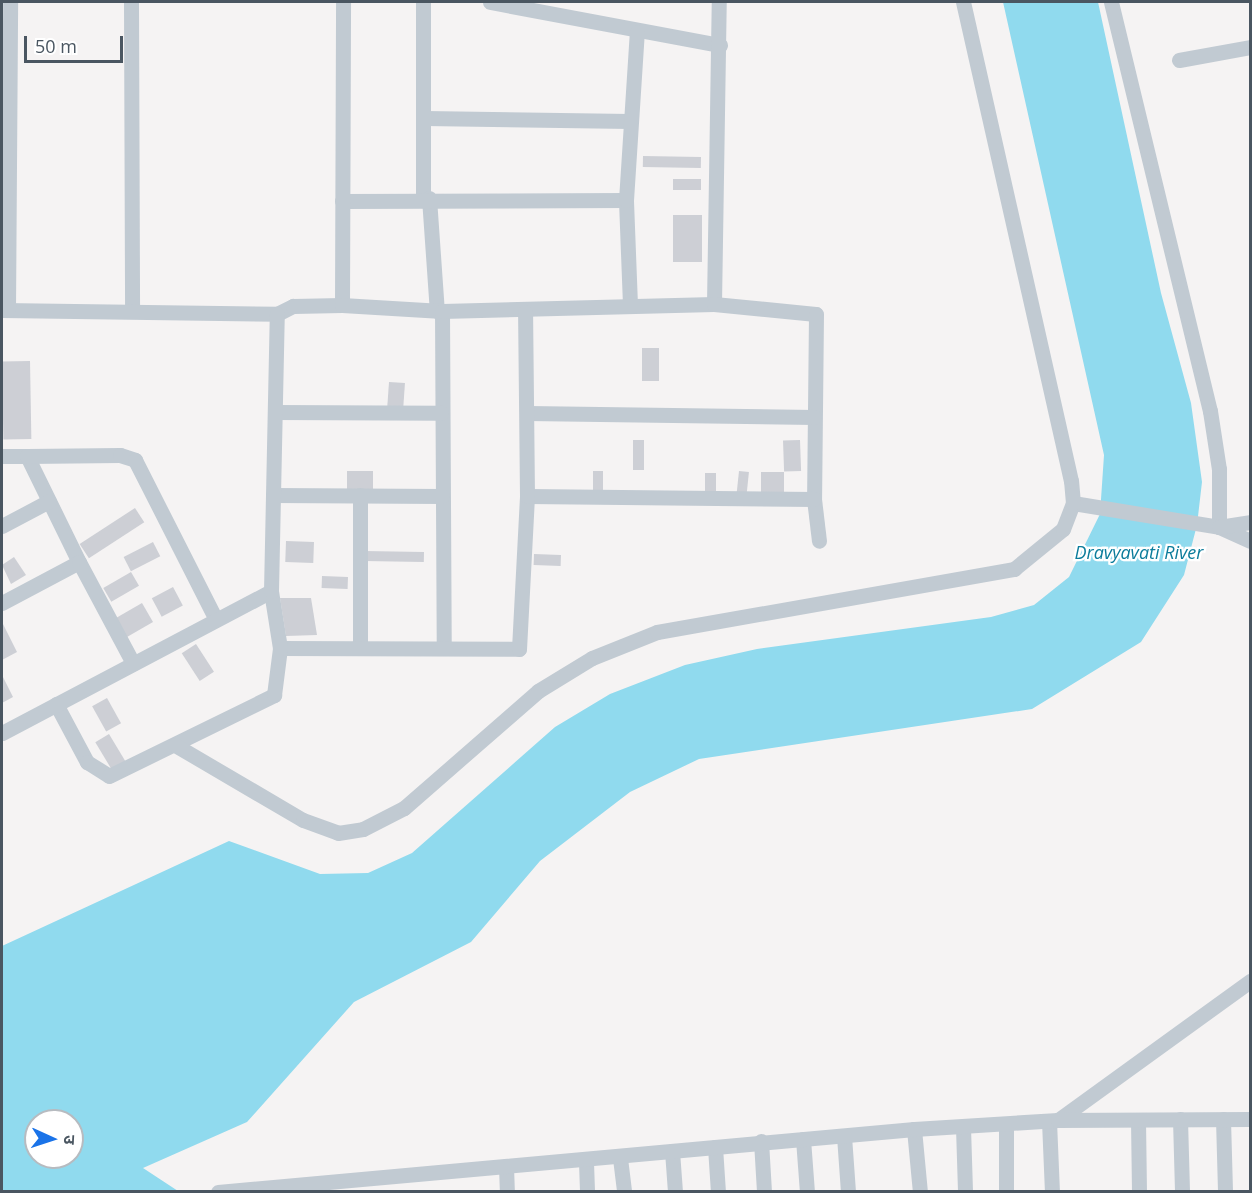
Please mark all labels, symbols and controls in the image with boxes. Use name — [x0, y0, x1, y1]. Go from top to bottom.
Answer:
scale bar — [27, 24, 126, 62]
text: 50 m — [35, 34, 77, 58]
water label: Dravyavati River — [1075, 541, 1203, 563]
north arrow — [24, 1109, 84, 1169]
text: उ — [59, 1135, 81, 1145]

